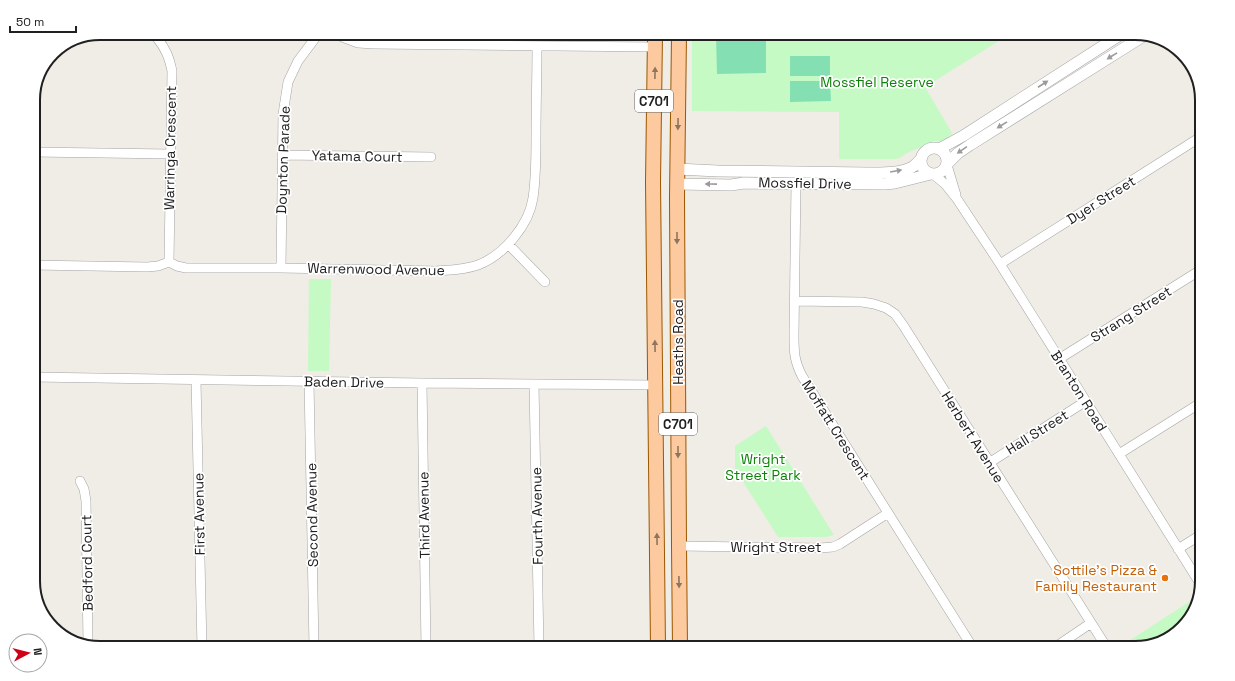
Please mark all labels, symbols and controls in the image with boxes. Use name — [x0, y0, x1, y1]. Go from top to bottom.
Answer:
scale bar — [10, 8, 76, 34]
text: 50 m — [16, 14, 44, 30]
one-way arrow — [1107, 52, 1117, 60]
one-way arrow — [652, 66, 658, 79]
park label: Mossfiel Reserve — [820, 73, 934, 91]
one-way arrow — [1037, 81, 1049, 88]
street label: Warringa Crescent — [160, 86, 180, 210]
road number: C701 — [635, 90, 673, 112]
street label: Doynton Parade — [272, 106, 294, 214]
one-way arrow — [675, 118, 681, 131]
one-way arrow — [997, 121, 1007, 129]
street label: Yatama Court — [311, 146, 403, 166]
one-way arrow — [957, 146, 968, 154]
one-way arrow — [889, 168, 902, 174]
street label: Dyer Street — [1063, 172, 1139, 228]
street label: Mossfiel Drive — [758, 173, 852, 193]
one-way arrow — [704, 181, 717, 187]
one-way arrow — [674, 232, 680, 245]
street label: Warrenwood Avenue — [307, 259, 445, 279]
street label: Strang Street — [1087, 282, 1175, 346]
street label: Heaths Road — [669, 299, 687, 385]
one-way arrow — [652, 339, 658, 352]
street label: Branton Road — [1047, 347, 1111, 435]
street label: Baden Drive — [304, 372, 384, 392]
street label: Moffatt Crescent — [798, 377, 874, 483]
street label: Herbert Avenue — [938, 388, 1008, 486]
street label: Hall Street — [1002, 406, 1072, 458]
road number: C701 — [659, 413, 697, 435]
one-way arrow — [675, 446, 681, 459]
park label: Wright Street Park — [725, 450, 801, 484]
street label: Second Avenue — [302, 463, 322, 567]
street label: Fourth Avenue — [527, 467, 547, 565]
street label: Third Avenue — [414, 471, 434, 559]
street label: First Avenue — [189, 473, 209, 555]
street label: Bedford Court — [77, 515, 97, 611]
one-way arrow — [654, 532, 660, 545]
street label: Wright Street — [730, 538, 822, 556]
place label: Sottile's Pizza & Family Restaurant — [1035, 561, 1158, 595]
marker: Sottile's Pizza & Family Restaurant — [1160, 573, 1170, 583]
one-way arrow — [676, 576, 682, 589]
north arrow — [8, 633, 48, 673]
text: N — [31, 647, 45, 656]

